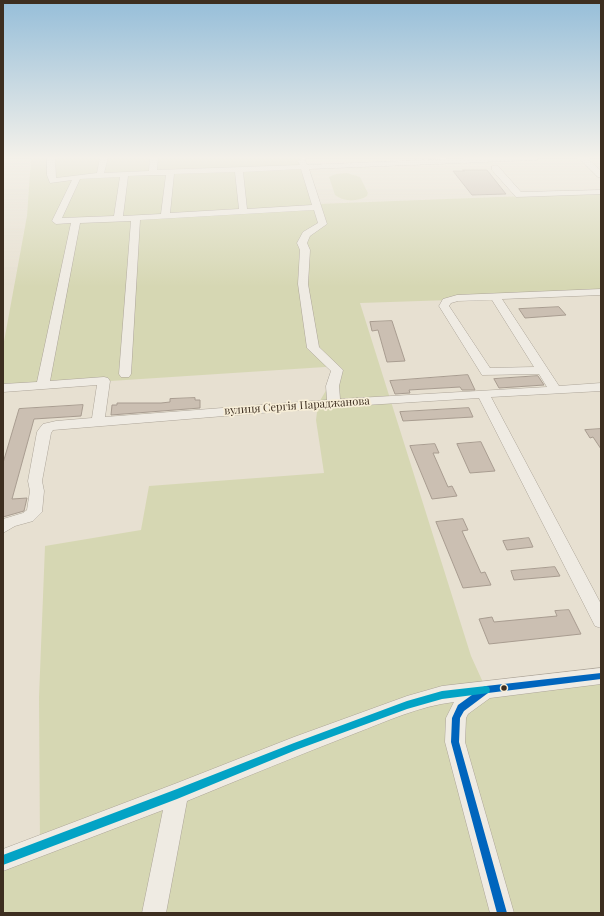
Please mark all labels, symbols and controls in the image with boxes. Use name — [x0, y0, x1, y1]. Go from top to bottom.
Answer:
street label: вулиця Сергія Параджанова — [224, 394, 370, 418]
unlabelled marker — [499, 683, 509, 693]

